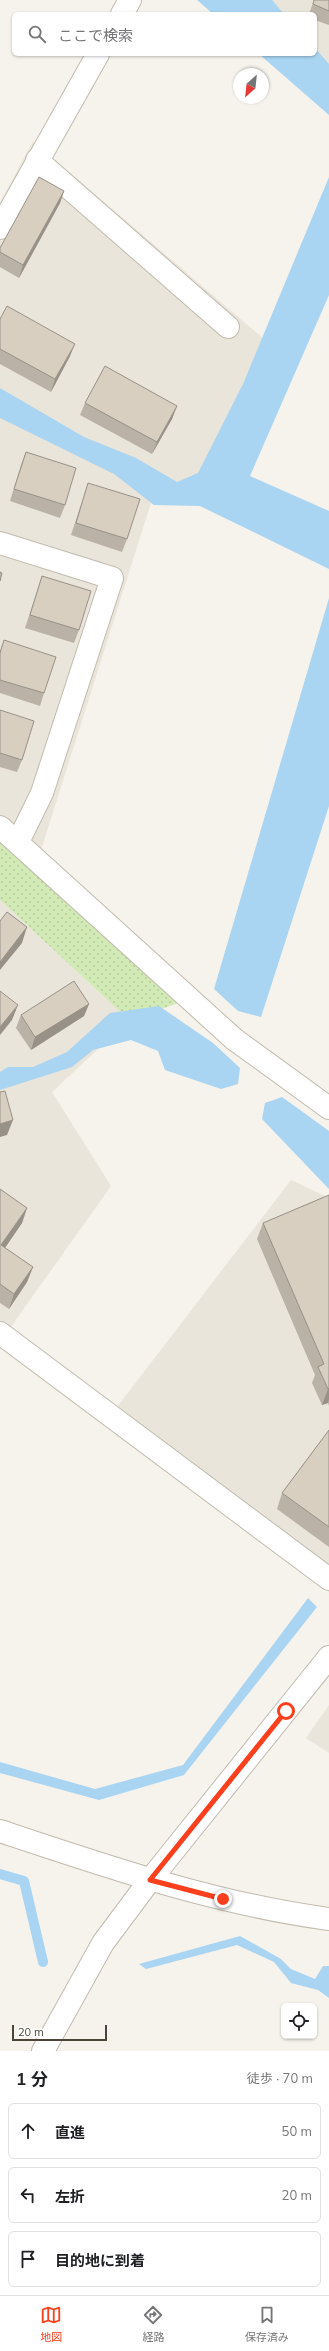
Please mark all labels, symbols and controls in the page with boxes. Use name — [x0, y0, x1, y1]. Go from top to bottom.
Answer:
search box — [12, 12, 317, 56]
icon: search — [26, 23, 48, 45]
text: ここで検索 — [58, 26, 133, 45]
north arrow — [233, 68, 269, 104]
route start — [277, 1702, 295, 1720]
route end — [214, 1890, 232, 1908]
map controls — [281, 2003, 317, 2039]
button: locate — [281, 2003, 317, 2039]
scale bar — [12, 2023, 107, 2042]
text: 20 m — [18, 2025, 44, 2039]
text: 1 分 — [16, 2068, 48, 2089]
text: 徒歩 · 70 m — [247, 2070, 313, 2086]
icon: ahead — [17, 2120, 39, 2142]
text: 直進 — [55, 2123, 85, 2142]
text: 50 m — [282, 2123, 312, 2139]
icon: left — [17, 2184, 39, 2206]
text: 左折 — [55, 2187, 85, 2206]
text: 20 m — [282, 2187, 312, 2203]
icon: arrive — [17, 2248, 39, 2270]
text: 目的地に到着 — [55, 2251, 145, 2270]
tab: 地図 — [40, 2304, 62, 2344]
tab: 経路 — [142, 2304, 164, 2344]
tab: 保存済み — [245, 2304, 289, 2344]

